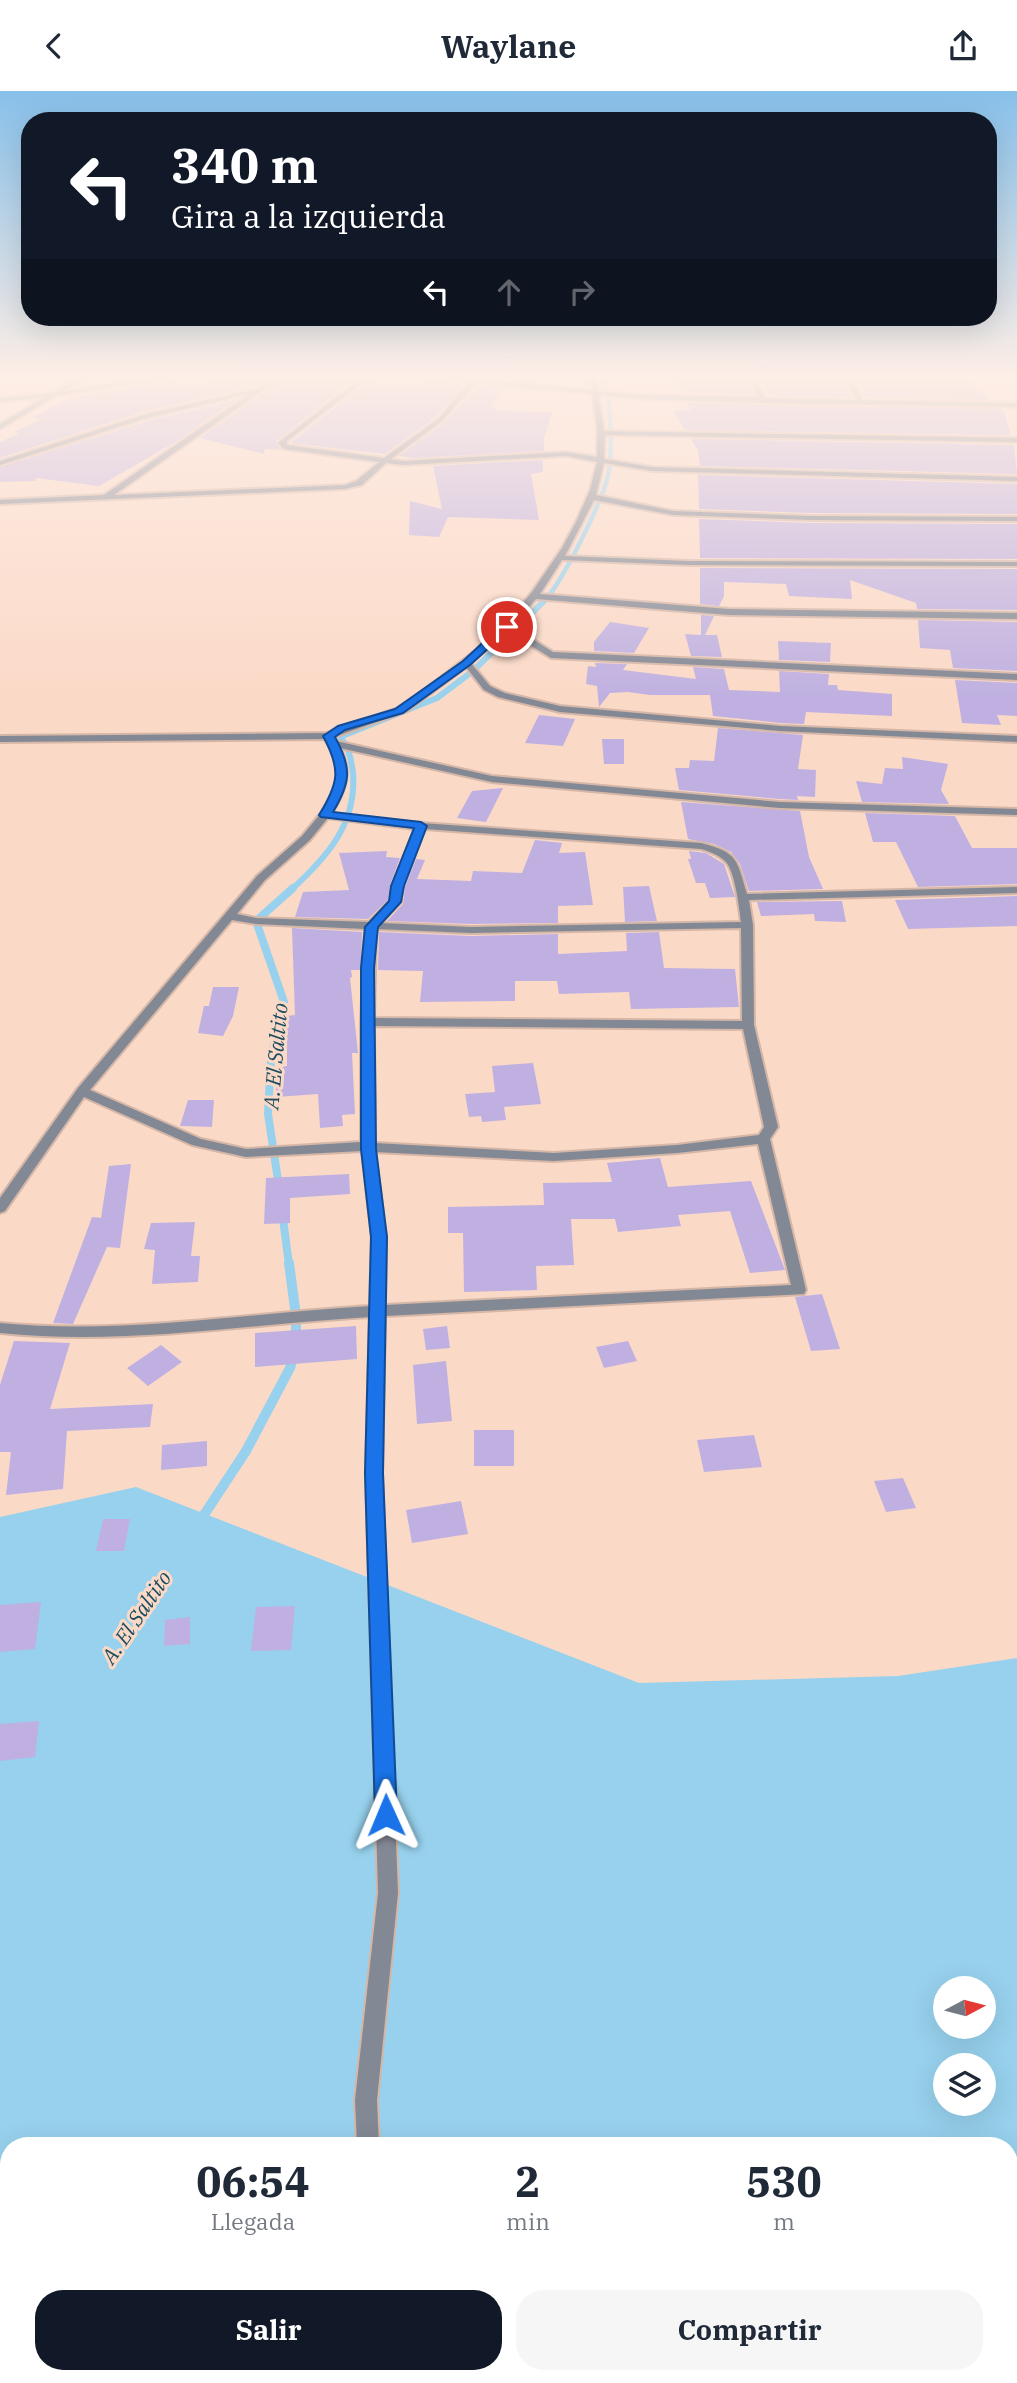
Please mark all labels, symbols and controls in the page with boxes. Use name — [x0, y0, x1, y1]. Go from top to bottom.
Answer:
text: Waylane — [441, 25, 576, 67]
icon: back — [35, 27, 73, 65]
icon: share — [944, 27, 982, 65]
text: 340 m — [171, 133, 318, 196]
icon: left — [56, 140, 147, 231]
text: Gira a la izquierda — [171, 195, 446, 237]
icon: left — [417, 273, 455, 311]
icon: ahead — [490, 273, 528, 311]
icon: right — [563, 273, 601, 311]
pin — [477, 597, 537, 657]
icon: arrive — [488, 608, 526, 646]
water label: A. El Saltito — [256, 1002, 294, 1112]
water label: A. El Saltito — [94, 1565, 177, 1671]
position arrow — [349, 1778, 423, 1852]
north arrow — [933, 1976, 996, 2039]
map controls — [933, 1976, 996, 2116]
button: layers — [933, 2053, 996, 2116]
text: 06:54 — [196, 2154, 310, 2209]
text: 2 — [515, 2154, 541, 2209]
text: 530 — [746, 2154, 822, 2209]
text: Llegada — [211, 2206, 295, 2236]
text: min — [506, 2206, 550, 2236]
text: m — [773, 2206, 795, 2236]
button: Salir — [35, 2290, 502, 2370]
button: Compartir — [516, 2290, 983, 2370]

